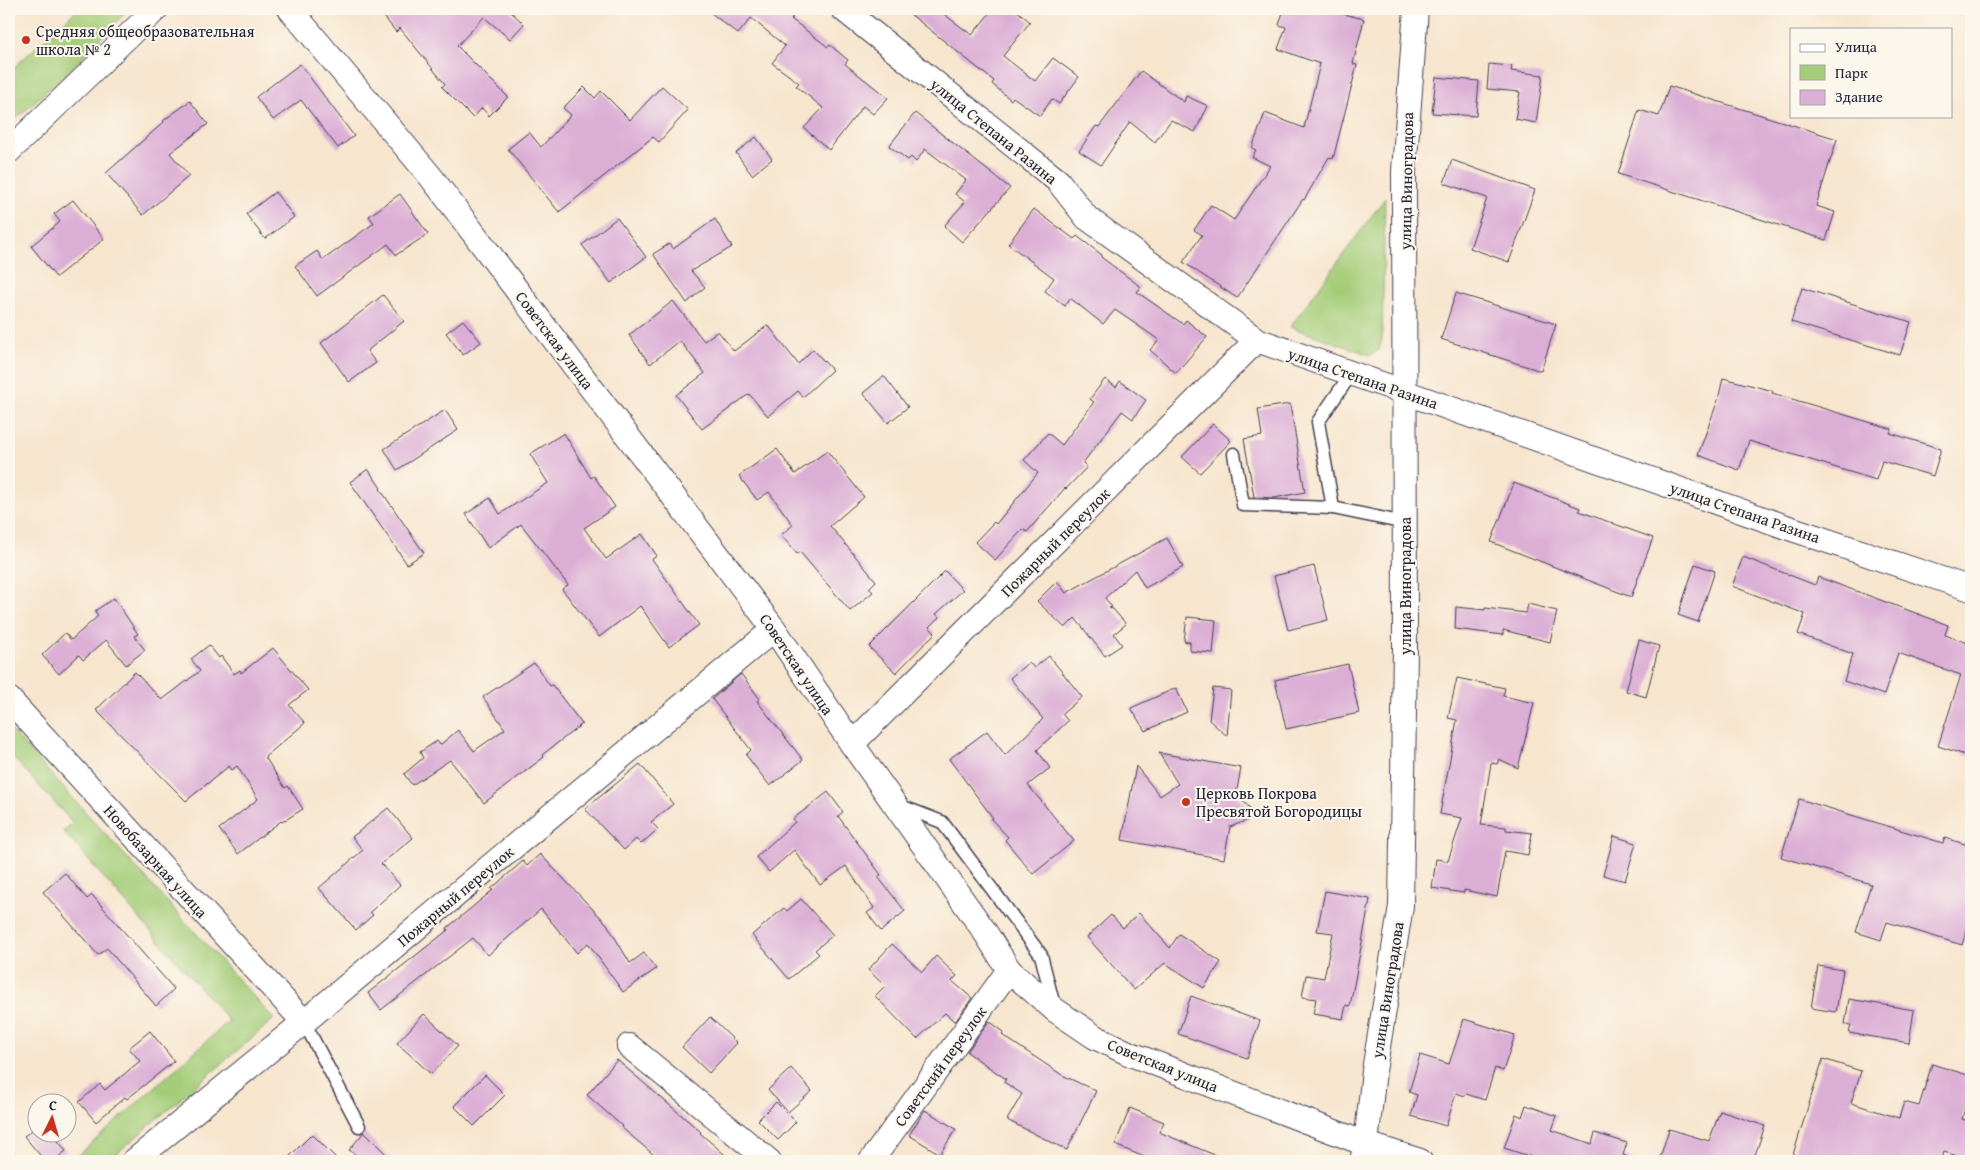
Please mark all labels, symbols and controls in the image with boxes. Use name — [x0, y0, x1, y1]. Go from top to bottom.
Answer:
place label: Средняя общеобразовательная школа № 2 — [36, 19, 254, 61]
legend — [1790, 28, 1952, 118]
marker: Средняя общеобразовательная школа № 2 — [20, 34, 32, 46]
text: Улица — [1835, 36, 1878, 57]
text: Парк — [1835, 62, 1868, 83]
street label: улица Степана Разина — [925, 72, 1063, 190]
text: Здание — [1835, 86, 1883, 107]
street label: улица Виноградова — [1393, 111, 1419, 251]
street label: Советская улица — [510, 286, 600, 395]
street label: улица Степана Разина — [1284, 341, 1442, 415]
street label: улица Степана Разина — [1666, 475, 1824, 549]
street label: Пожарный переулок — [995, 481, 1116, 602]
street label: улица Виноградова — [1393, 517, 1417, 656]
street label: Советская улица — [754, 608, 840, 720]
place label: Церковь Покрова Пресвятой Богородицы — [1196, 781, 1362, 823]
marker: Церковь Покрова Пресвятой Богородицы — [1180, 796, 1192, 808]
street label: Новобазарная улица — [98, 799, 214, 923]
street label: Пожарный переулок — [391, 839, 519, 952]
street label: улица Виноградова — [1364, 920, 1410, 1061]
street label: Советский переулок — [888, 1000, 992, 1131]
street label: Советская улица — [1104, 1032, 1222, 1098]
north arrow — [28, 1092, 78, 1142]
text: С — [48, 1095, 58, 1115]

